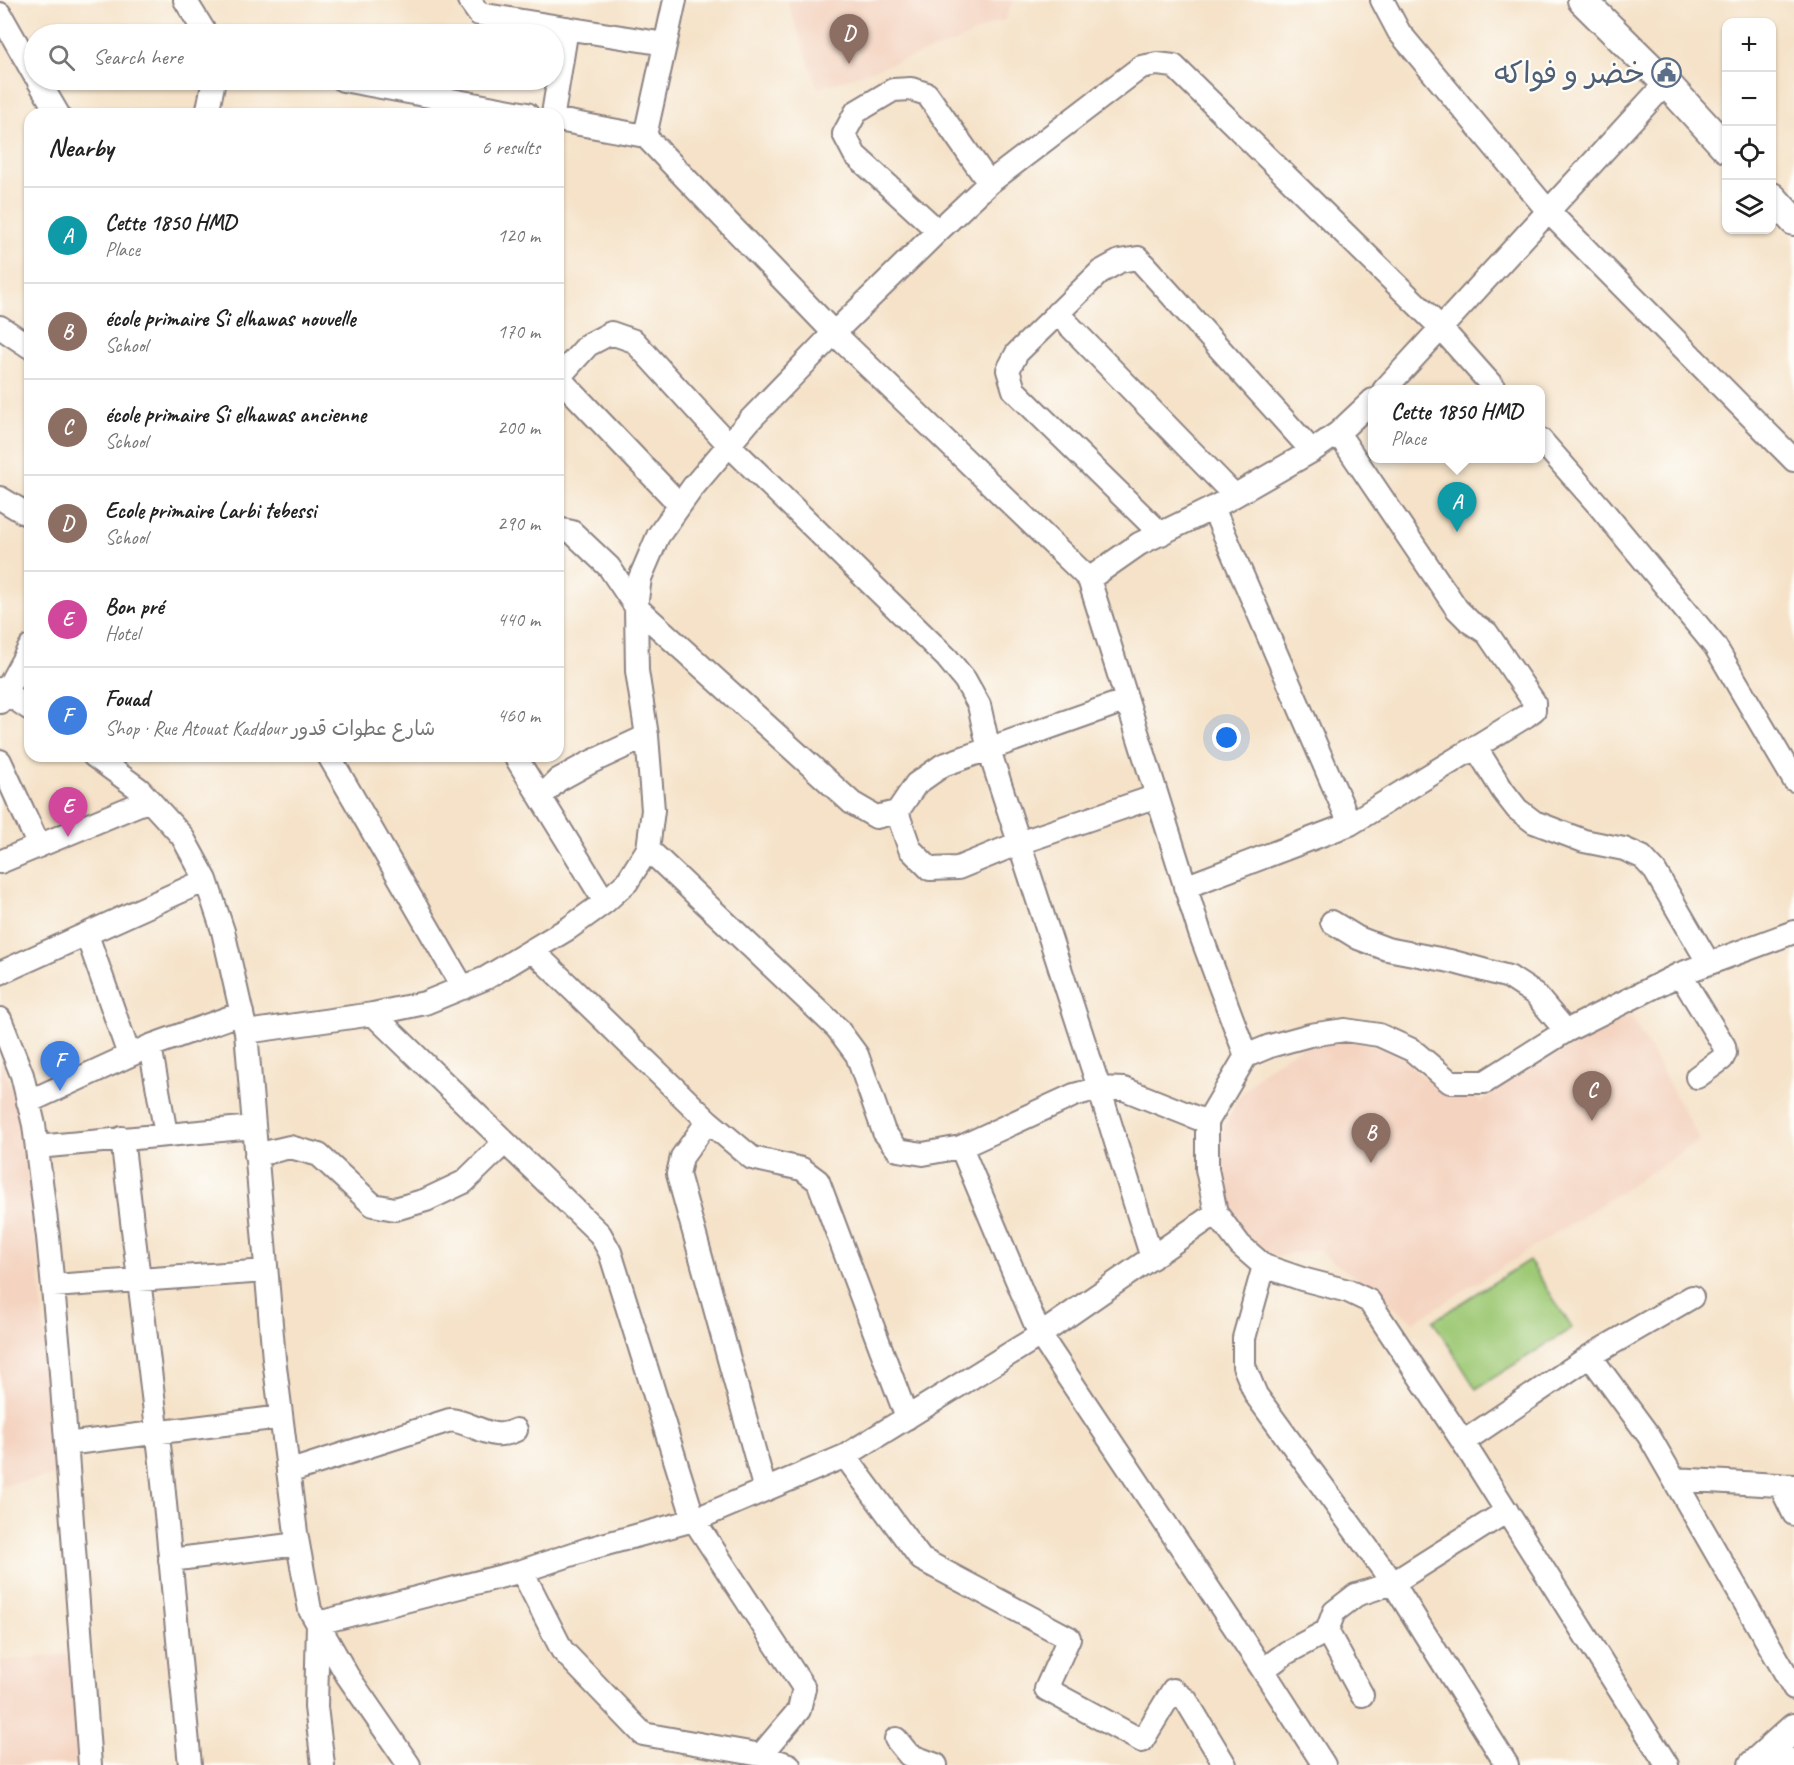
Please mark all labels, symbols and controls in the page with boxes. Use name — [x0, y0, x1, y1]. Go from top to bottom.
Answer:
pin: D — [830, 14, 868, 64]
map controls — [1722, 18, 1776, 234]
button: + — [1722, 18, 1776, 72]
search box — [24, 24, 564, 90]
icon: search — [45, 41, 78, 74]
text: Search here — [93, 43, 183, 71]
place label: خضر و فواكه — [1494, 54, 1645, 92]
public building icon: خضر و فواكه — [1650, 57, 1682, 89]
button: − — [1722, 72, 1776, 126]
button: locate — [1722, 126, 1776, 180]
text: Nearby — [48, 131, 113, 164]
text: 6 results — [481, 135, 540, 160]
button: layers — [1722, 180, 1776, 234]
text: Cette 1850 HMD — [105, 209, 236, 237]
text: A — [62, 223, 73, 248]
text: 120 m — [497, 223, 540, 248]
text: Place — [105, 237, 140, 262]
text: école primaire Si elhawas nouvelle — [105, 305, 356, 333]
text: B — [62, 319, 73, 344]
text: 170 m — [497, 319, 540, 344]
text: School — [105, 333, 148, 358]
popup — [1368, 385, 1545, 463]
text: Cette 1850 HMD — [1391, 398, 1522, 426]
text: école primaire Si elhawas ancienne — [105, 401, 366, 429]
text: C — [63, 415, 72, 440]
text: 200 m — [497, 415, 540, 440]
text: Place — [1391, 426, 1426, 451]
text: School — [105, 429, 148, 454]
pin: A — [1438, 482, 1476, 532]
text: Ecole primaire Larbi tebessi — [105, 497, 316, 525]
text: D — [62, 511, 73, 536]
text: 290 m — [497, 511, 540, 536]
text: School — [105, 525, 148, 550]
text: Bon pré — [105, 593, 163, 621]
text: E — [62, 607, 73, 632]
text: 440 m — [497, 607, 540, 632]
text: Hotel — [105, 621, 140, 646]
text: Fouad — [105, 685, 149, 713]
text: F — [63, 703, 72, 728]
text: 460 m — [497, 703, 540, 728]
text: Shop · Rue Atouat Kaddour شارع عطوات قدور — [105, 716, 435, 741]
your location — [1212, 723, 1241, 752]
pin: E — [48, 788, 88, 837]
pin: F — [40, 1042, 80, 1091]
pin: C — [1572, 1072, 1612, 1121]
pin: B — [1352, 1114, 1390, 1163]

